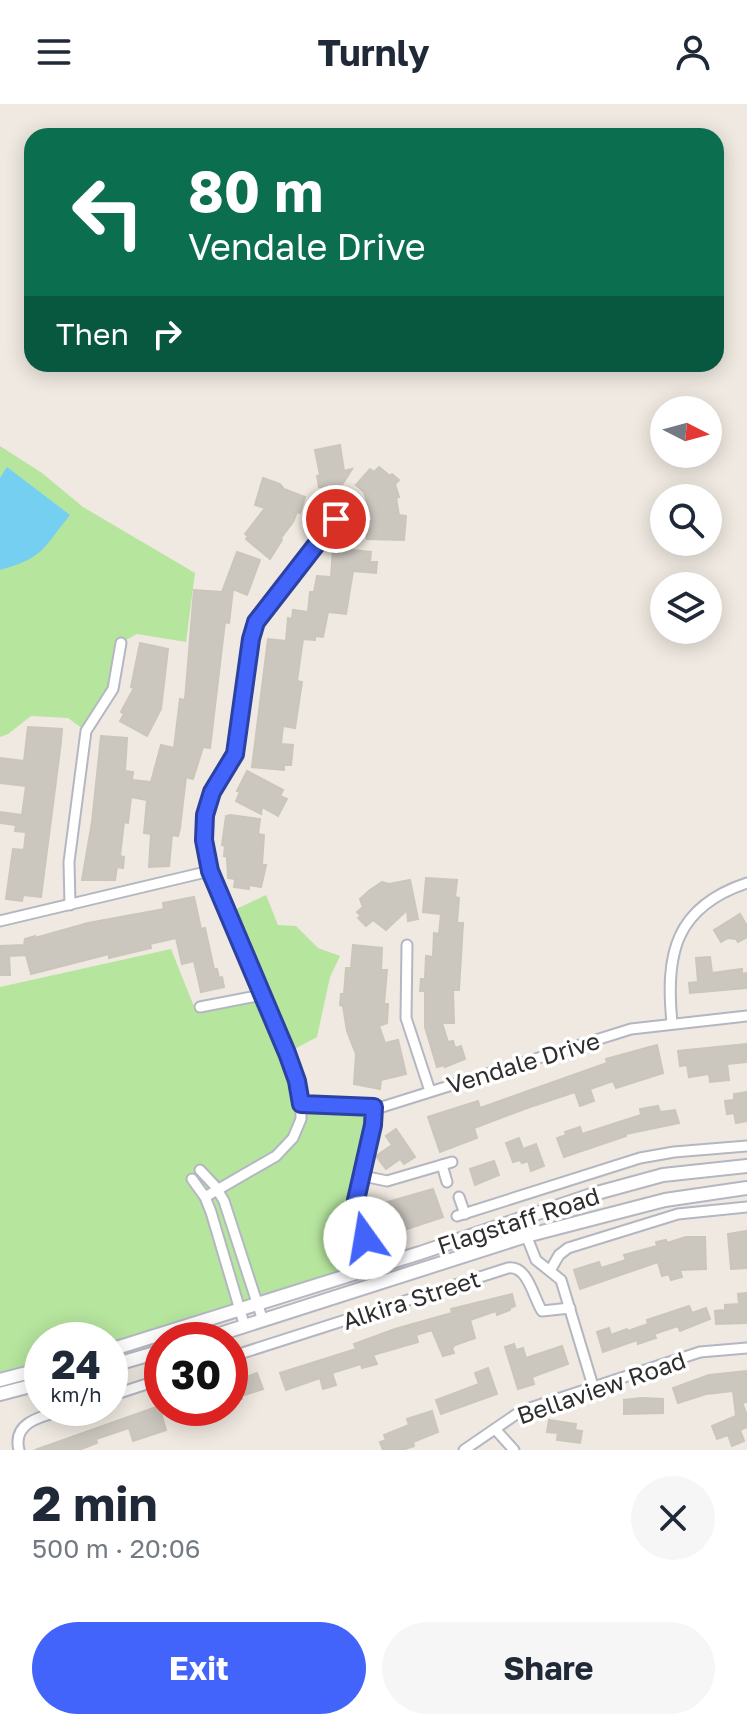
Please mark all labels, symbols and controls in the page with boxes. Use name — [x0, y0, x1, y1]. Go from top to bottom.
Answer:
icon: menu — [32, 30, 76, 74]
icon: person — [671, 30, 715, 74]
text: Turnly — [317, 31, 430, 74]
text: 80 m — [188, 157, 323, 224]
icon: left — [56, 160, 160, 264]
text: Vendale Drive — [188, 225, 426, 268]
icon: right — [145, 312, 189, 356]
text: Then — [56, 316, 129, 352]
north arrow — [650, 396, 722, 468]
map controls — [650, 396, 722, 644]
button: search — [650, 484, 722, 556]
pin — [302, 485, 370, 553]
icon: arrive — [314, 497, 358, 541]
button: layers — [650, 572, 722, 644]
street label: Vendale Drive — [443, 1025, 603, 1099]
street label: Flagstaff Road — [433, 1180, 603, 1260]
position arrow — [323, 1196, 407, 1280]
street label: Alkira Street — [339, 1263, 483, 1335]
speed limit sign: 30 — [144, 1322, 248, 1426]
text: 24 — [51, 1340, 101, 1388]
street label: Bellaview Road — [513, 1345, 689, 1429]
text: km/h — [51, 1382, 101, 1406]
text: 2 min — [32, 1474, 157, 1532]
button: close — [631, 1476, 715, 1560]
text: 500 m · 20:06 — [32, 1533, 200, 1564]
button: Exit — [32, 1622, 366, 1714]
button: Share — [382, 1622, 715, 1714]

